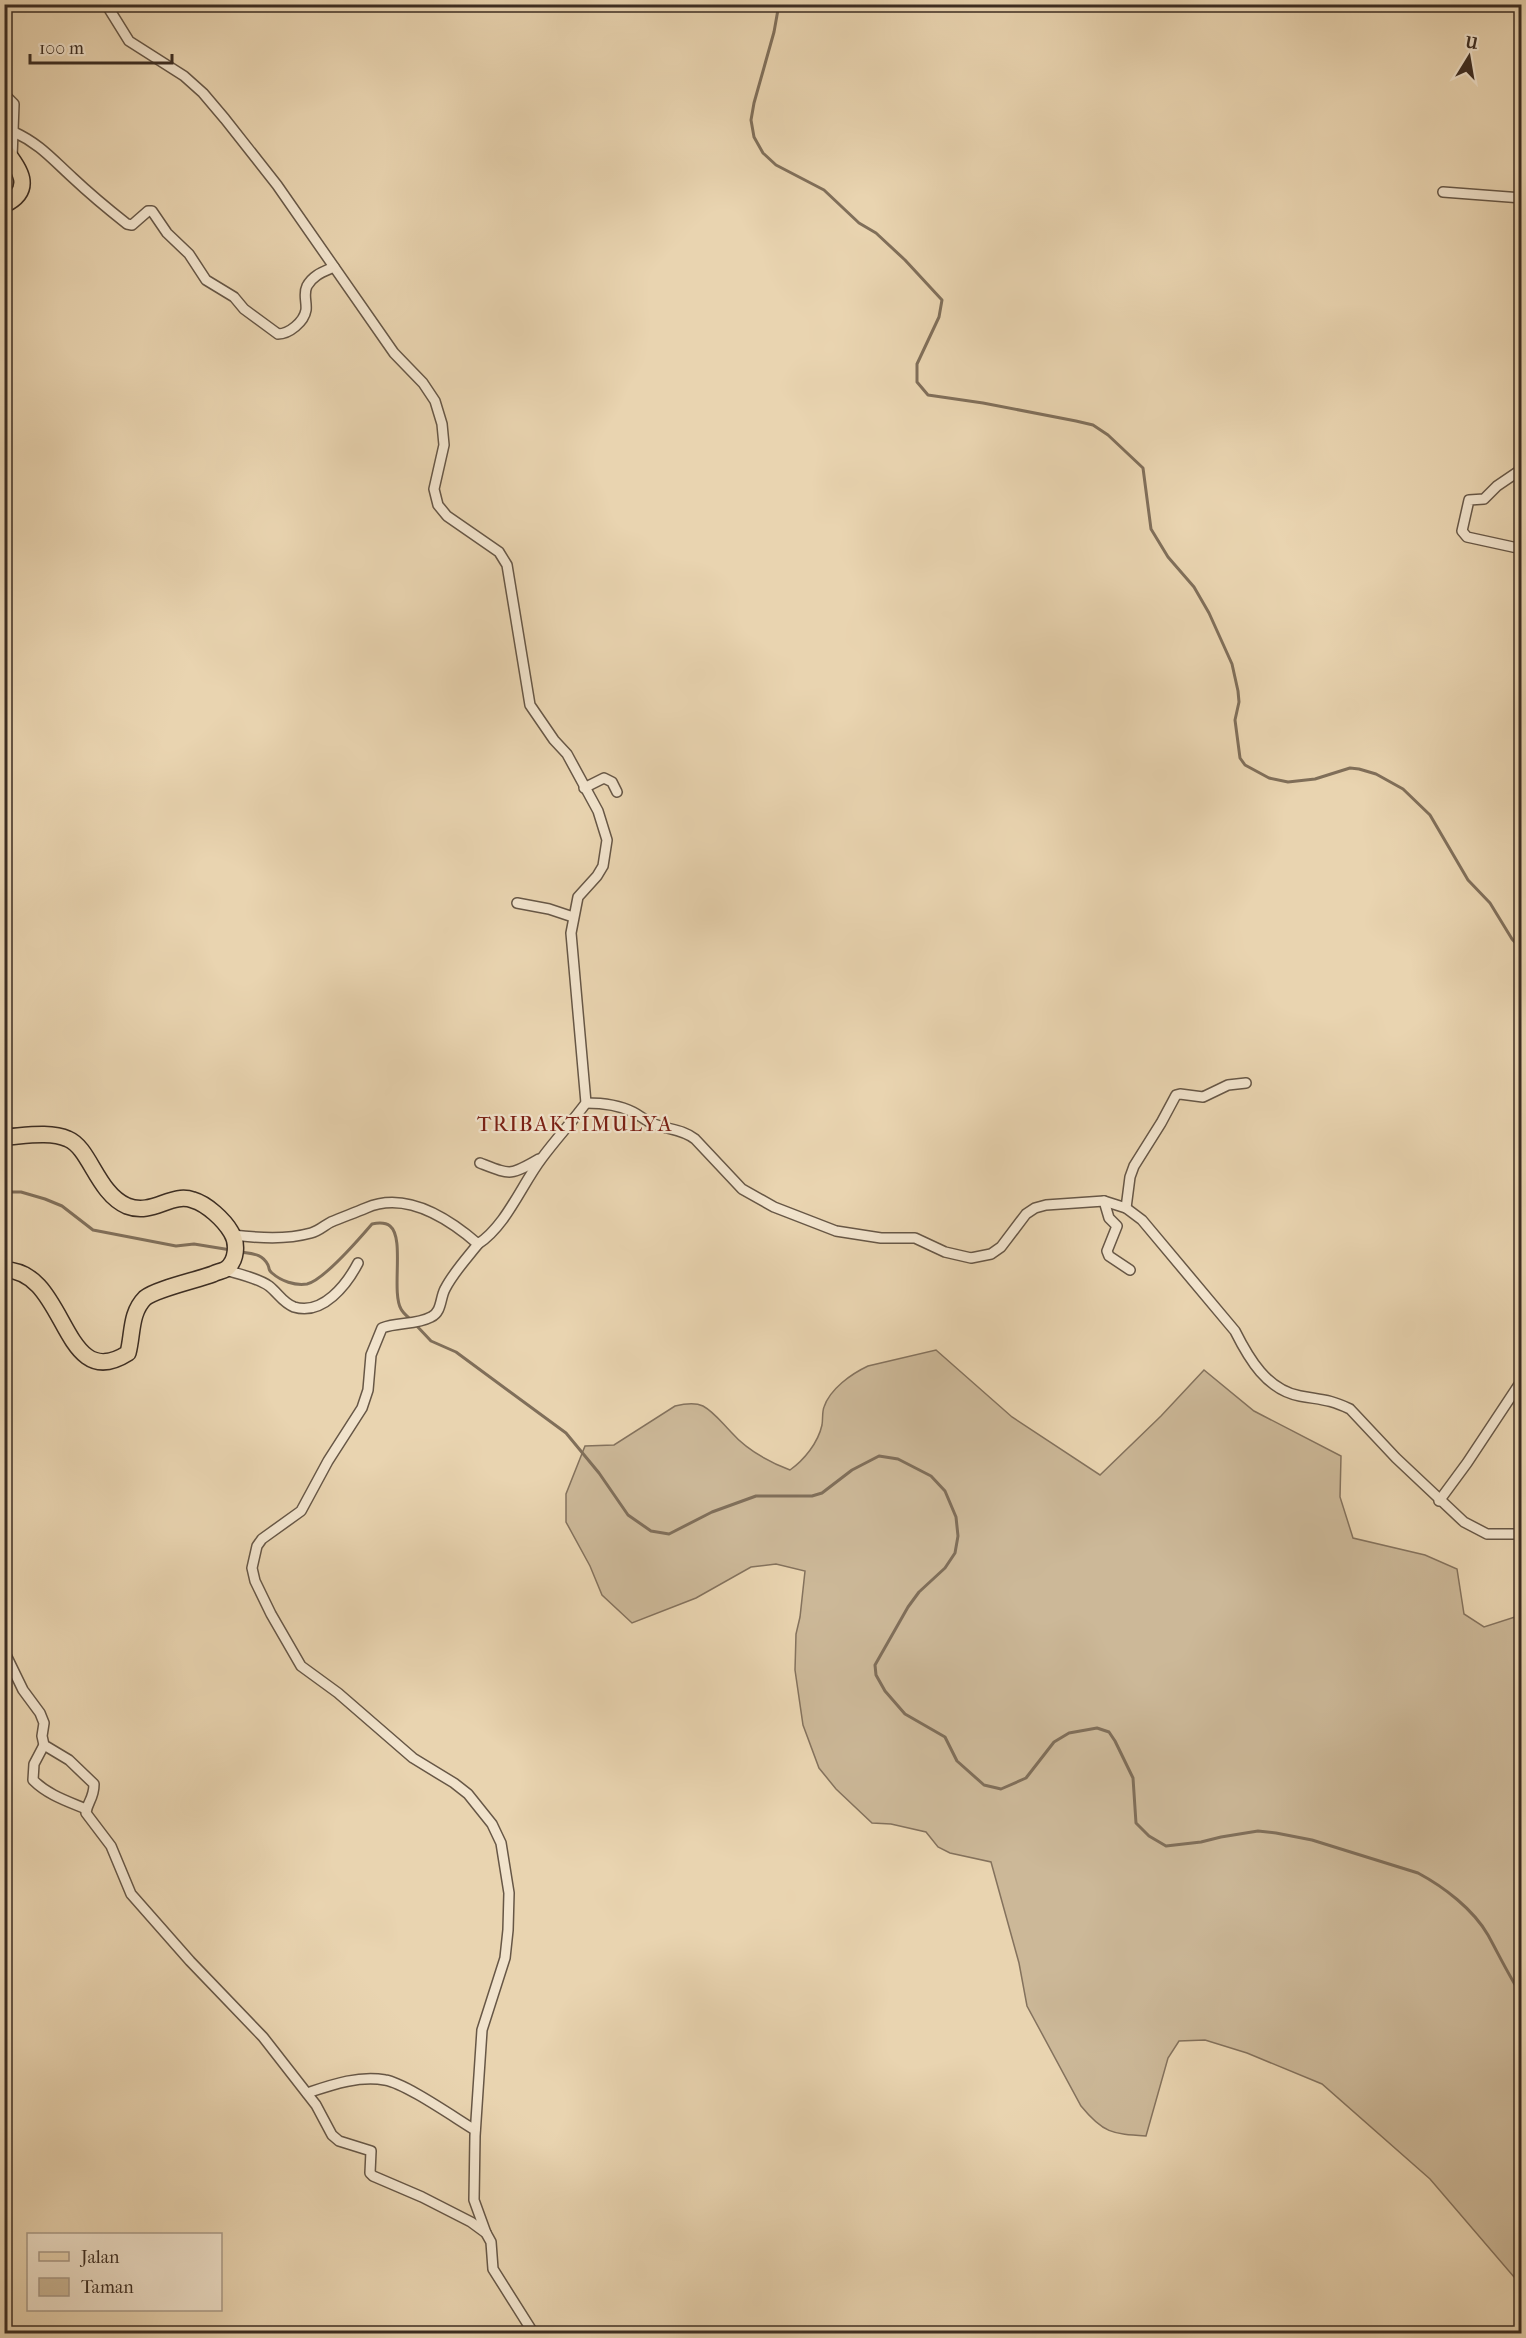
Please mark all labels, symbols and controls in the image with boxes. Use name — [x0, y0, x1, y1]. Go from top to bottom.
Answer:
scale bar — [30, 27, 172, 65]
north arrow — [1439, 27, 1499, 87]
text: U — [1463, 32, 1480, 53]
text: 100 m — [39, 38, 84, 59]
district label: TRIBAKTIMULYA — [477, 1112, 673, 1136]
legend — [27, 2233, 222, 2311]
text: Jalan — [79, 2247, 120, 2268]
text: Taman — [81, 2277, 134, 2298]

